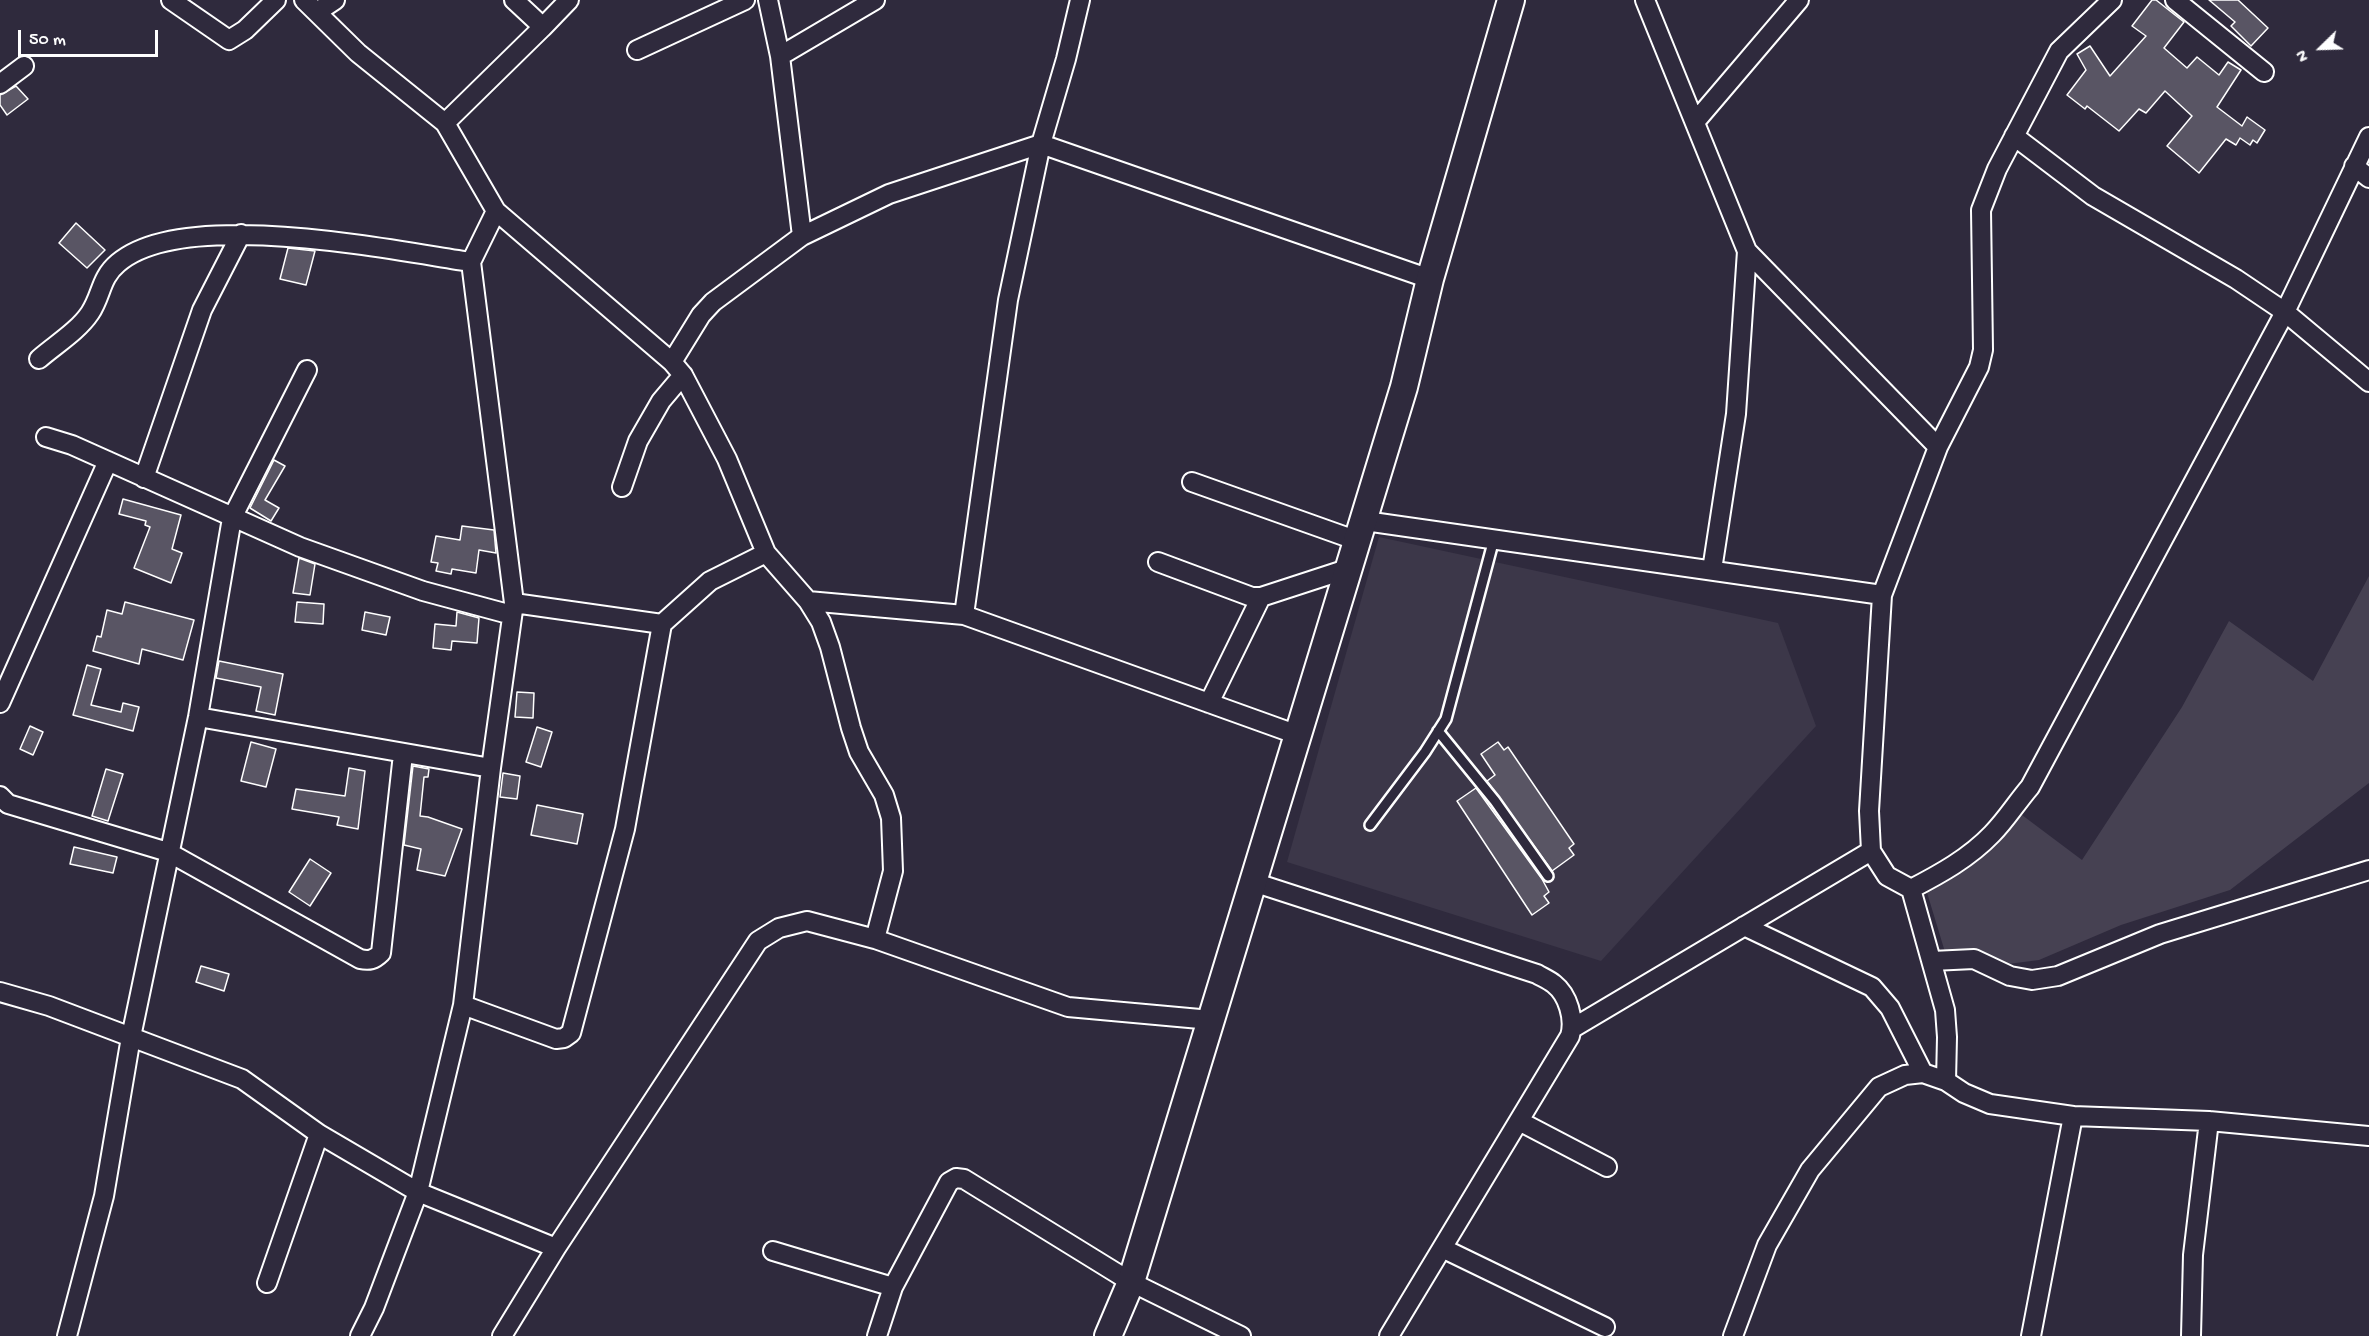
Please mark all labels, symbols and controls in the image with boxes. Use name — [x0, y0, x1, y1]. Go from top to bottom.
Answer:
scale bar — [21, 18, 160, 56]
north arrow — [2291, 18, 2351, 78]
text: 50 m — [29, 30, 66, 51]
text: N — [2293, 47, 2315, 64]

